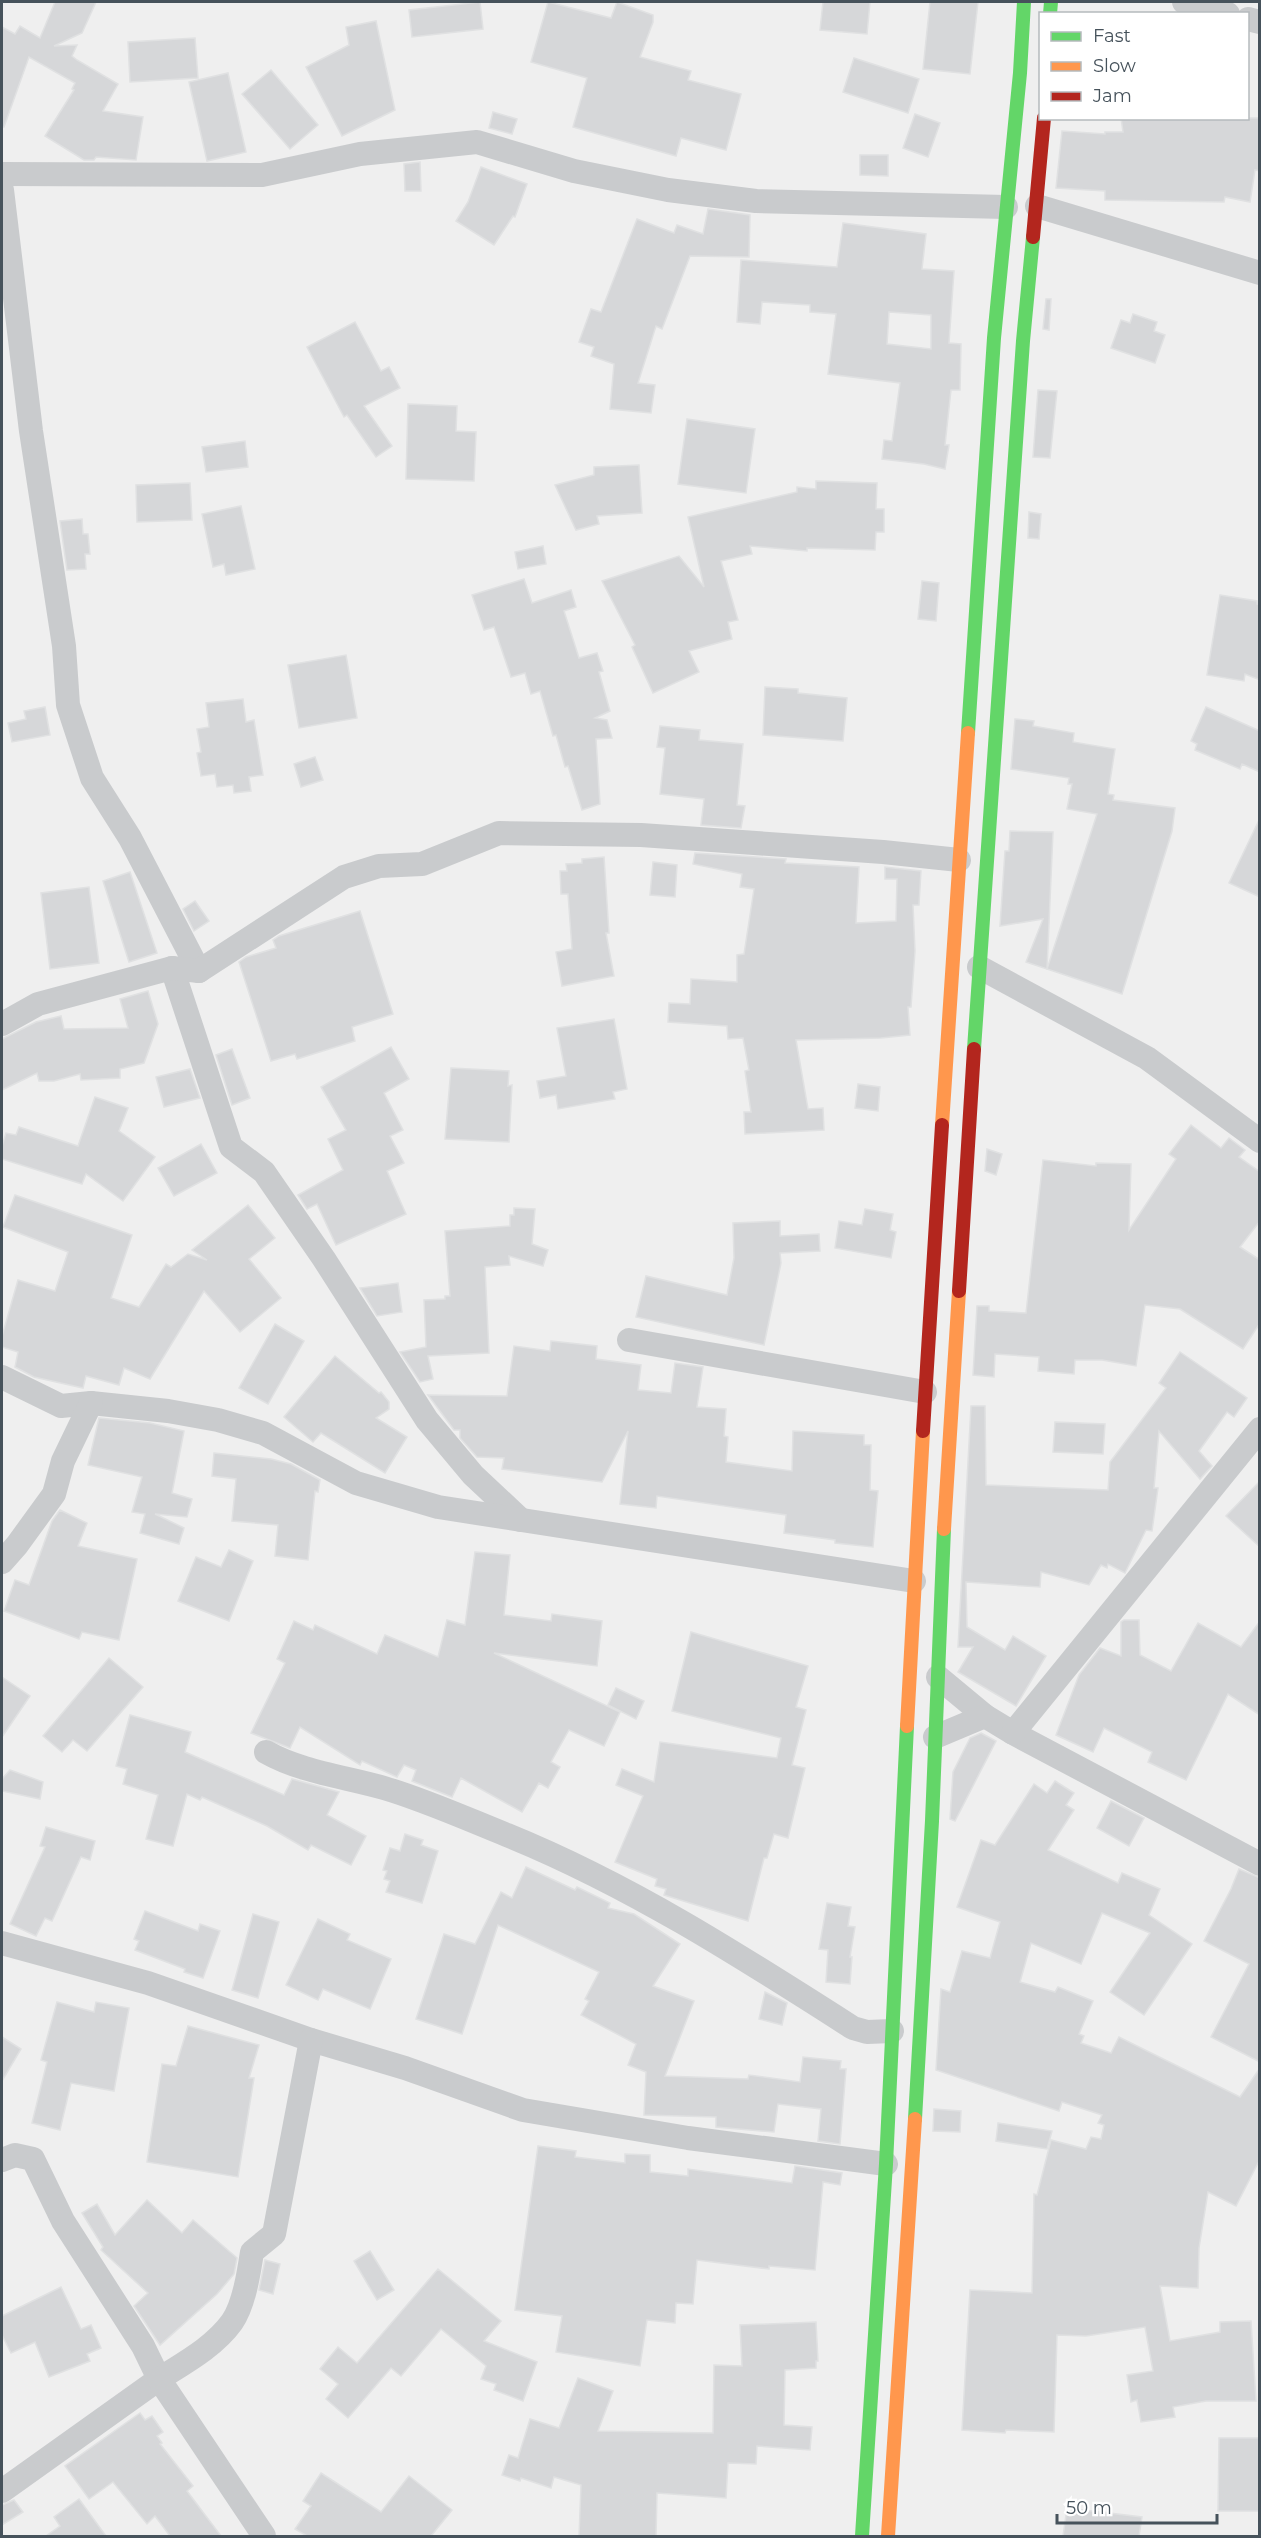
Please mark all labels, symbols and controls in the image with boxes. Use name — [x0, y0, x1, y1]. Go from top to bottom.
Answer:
legend — [1039, 12, 1249, 120]
text: Fast — [1093, 25, 1131, 47]
text: Slow — [1093, 55, 1136, 77]
text: Jam — [1092, 85, 1132, 107]
scale bar — [1057, 2487, 1218, 2525]
text: 50 m — [1066, 2497, 1112, 2519]

